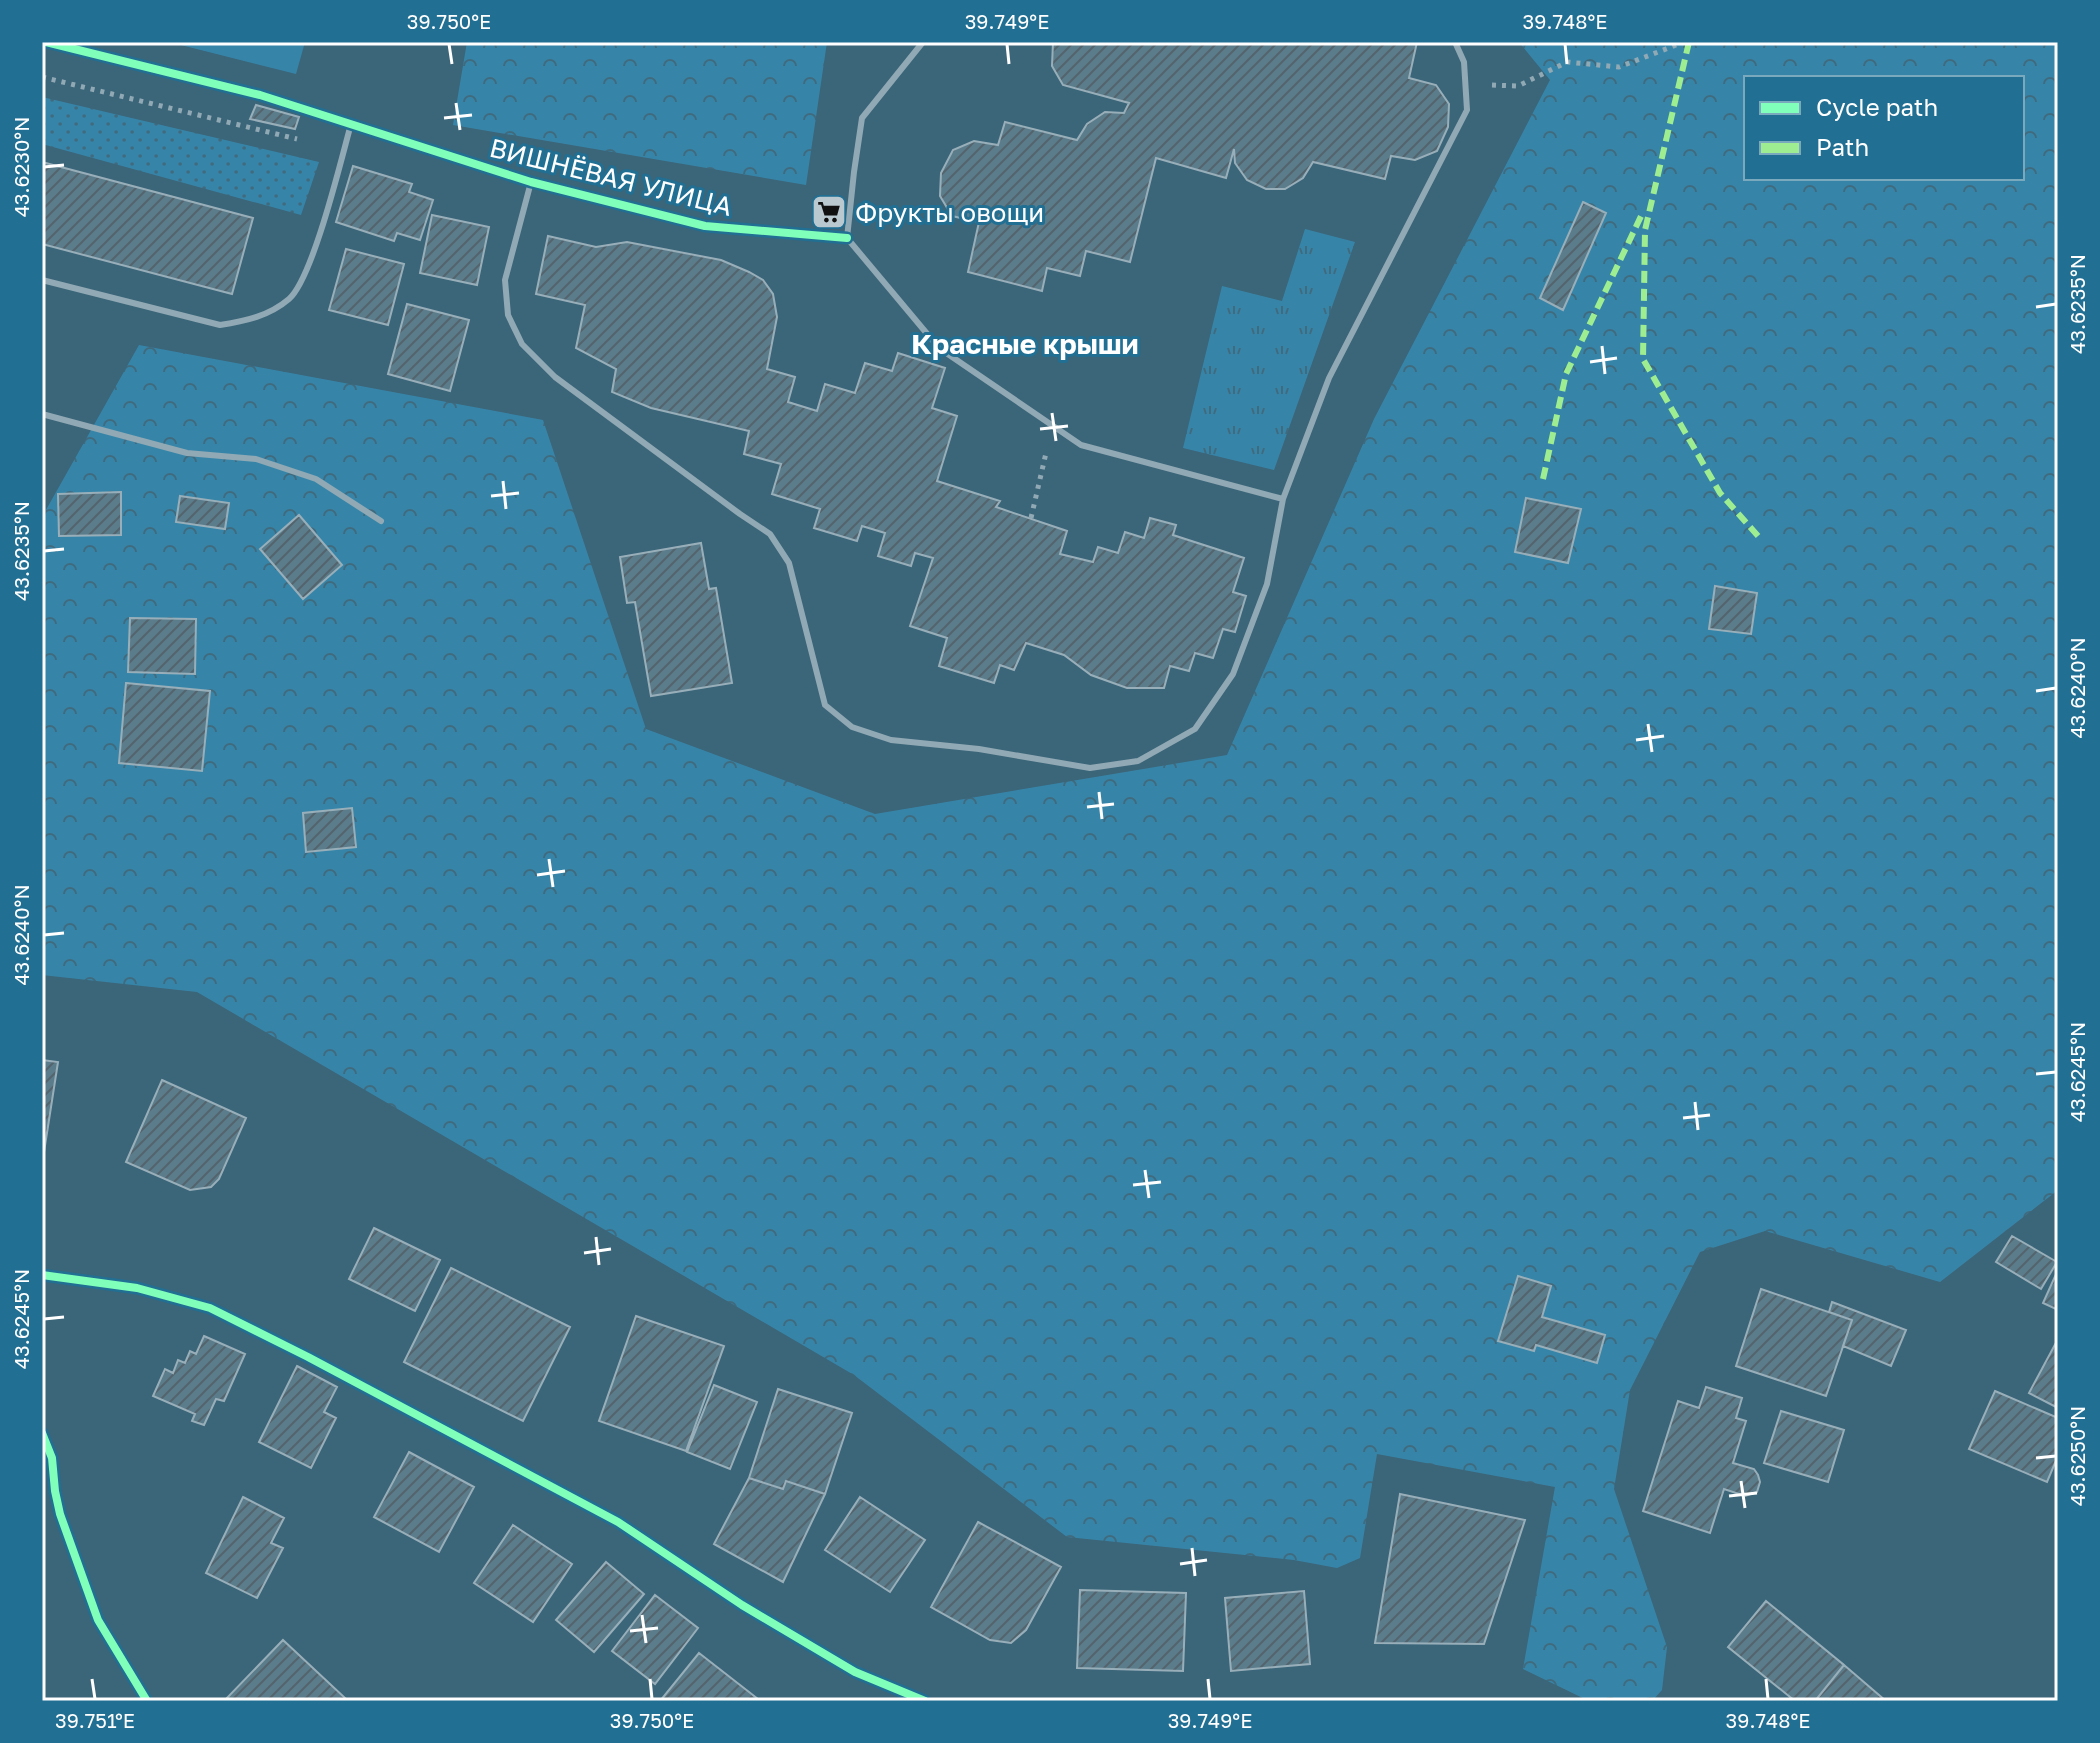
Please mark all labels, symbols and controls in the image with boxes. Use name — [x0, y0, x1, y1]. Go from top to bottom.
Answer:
text: 39.750°E — [407, 9, 491, 33]
text: 39.749°E — [965, 9, 1049, 33]
text: 39.748°E — [1523, 9, 1607, 33]
legend — [1744, 76, 2024, 180]
text: Cycle path — [1816, 92, 1938, 121]
text: 43.6230°N — [9, 117, 33, 217]
street label: ВИШНЁВАЯ УЛИЦА — [486, 132, 736, 222]
text: Path — [1816, 132, 1869, 161]
supermarket icon: Фрукты овощи — [810, 193, 848, 231]
place label: Фрукты овощи — [855, 197, 1044, 228]
text: 43.6235°N — [2065, 254, 2089, 354]
district label: Красные крыши — [911, 327, 1139, 360]
text: 43.6235°N — [9, 501, 33, 601]
text: 43.6240°N — [2065, 637, 2089, 739]
text: 43.6240°N — [9, 884, 33, 986]
text: 43.6245°N — [2065, 1022, 2089, 1122]
text: 43.6245°N — [9, 1269, 33, 1369]
text: 43.6250°N — [2065, 1406, 2089, 1506]
text: 39.751°E — [55, 1708, 135, 1732]
text: 39.750°E — [610, 1708, 694, 1732]
text: 39.749°E — [1168, 1708, 1252, 1732]
text: 39.748°E — [1726, 1708, 1810, 1732]

